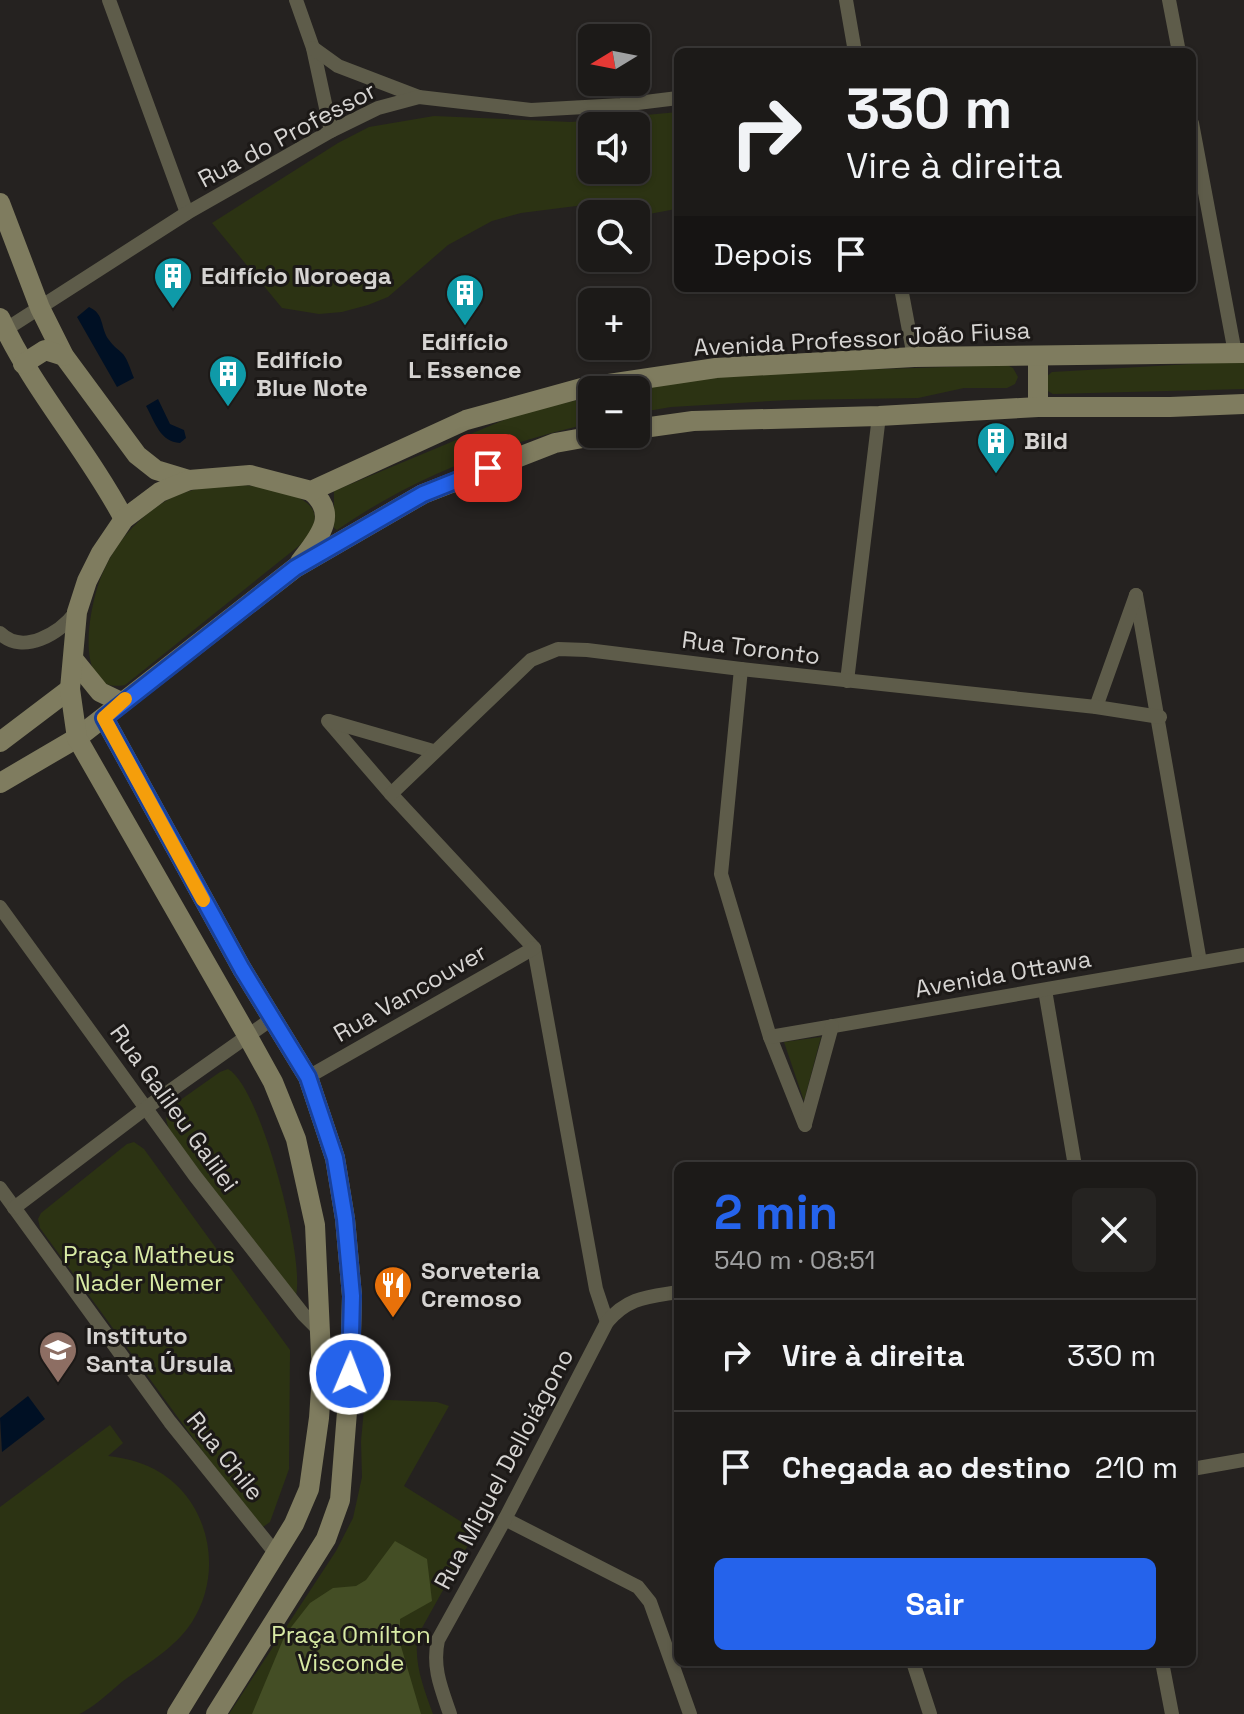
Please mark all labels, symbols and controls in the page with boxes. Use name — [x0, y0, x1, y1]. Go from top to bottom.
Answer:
north arrow — [578, 24, 650, 96]
map controls — [578, 24, 650, 448]
text: 330 m — [846, 73, 1012, 144]
street label: Rua do Professor — [192, 75, 381, 195]
icon: right — [714, 80, 818, 184]
button: sound — [578, 112, 650, 184]
text: Vire à direita — [846, 143, 1063, 189]
button: search — [578, 200, 650, 272]
icon: arrive — [829, 232, 873, 276]
text: Depois — [714, 235, 813, 274]
building icon: Edifício Noroega — [152, 255, 194, 310]
place label: Edifício Noroega — [201, 260, 392, 291]
building icon: Edifício L Essence — [444, 272, 486, 327]
button: + — [578, 288, 650, 360]
street label: Avenida Professor João Fiusa — [693, 314, 1031, 363]
place label: Edifício L Essence — [408, 326, 522, 385]
place label: Edifício Blue Note — [256, 344, 368, 403]
building icon: Edifício Blue Note — [207, 353, 249, 408]
button: − — [578, 376, 650, 448]
building icon: Bild — [975, 420, 1017, 475]
place label: Bild — [1024, 425, 1068, 456]
pin — [454, 434, 522, 502]
icon: arrive — [466, 446, 510, 490]
street label: Rua Toronto — [680, 624, 822, 671]
street label: Rua Vancouver — [328, 936, 492, 1049]
street label: Avenida Ottawa — [912, 943, 1094, 1004]
street label: Rua Galileu Galilei — [103, 1018, 246, 1198]
text: 2 min — [714, 1182, 838, 1243]
button: close — [1072, 1188, 1156, 1272]
park label: Praça Matheus Nader Nemer — [63, 1239, 235, 1298]
text: 540 m · 08:51 — [714, 1243, 875, 1277]
place label: Sorveteria Cremoso — [421, 1255, 540, 1314]
restaurant icon: Sorveteria Cremoso — [372, 1264, 414, 1319]
place label: Instituto Santa Úrsula — [86, 1320, 233, 1379]
school or university icon: Instituto Santa Úrsula — [37, 1329, 79, 1384]
position arrow — [308, 1332, 392, 1416]
icon: right — [714, 1333, 758, 1377]
text: Vire à direita — [782, 1336, 965, 1375]
text: 330 m — [1067, 1336, 1156, 1375]
street label: Rua Miguel Delloiágono — [427, 1343, 580, 1595]
street label: Rua Chile — [180, 1405, 271, 1507]
icon: arrive — [714, 1445, 758, 1489]
text: Chegada ao destino — [782, 1448, 1071, 1487]
text: 210 m — [1095, 1448, 1178, 1487]
button: Sair — [714, 1558, 1156, 1650]
park label: Praça Omílton Visconde — [271, 1619, 431, 1678]

